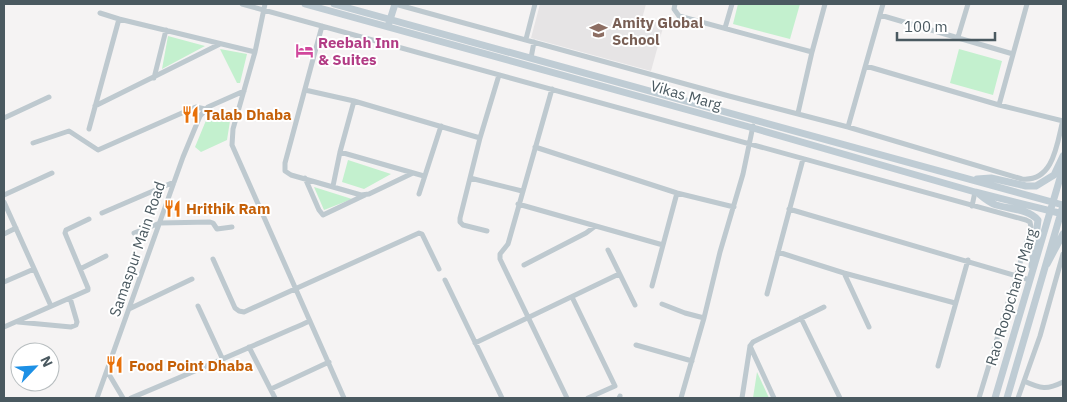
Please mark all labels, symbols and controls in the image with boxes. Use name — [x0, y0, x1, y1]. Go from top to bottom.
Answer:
scale bar — [897, 10, 994, 42]
place label: Amity Global School — [612, 13, 704, 49]
text: 100 m — [904, 17, 948, 36]
school or university icon: Amity Global School — [588, 21, 608, 41]
place label: Reebah Inn & Suites — [318, 33, 399, 69]
hotel icon: Reebah Inn & Suites — [294, 41, 314, 61]
street label: Vikas Marg — [648, 76, 724, 114]
restaurant icon: Talab Dhaba — [180, 104, 200, 124]
place label: Talab Dhaba — [204, 105, 292, 124]
street label: Samaspur Main Road — [105, 179, 169, 319]
restaurant icon: Hrithik Ram — [162, 198, 182, 218]
place label: Hrithik Ram — [186, 199, 270, 218]
street label: Rao Roopchand Marg — [981, 226, 1041, 368]
north arrow — [10, 342, 60, 392]
text: N — [36, 353, 57, 370]
restaurant icon: Food Point Dhaba — [105, 355, 125, 375]
place label: Food Point Dhaba — [129, 356, 253, 375]

